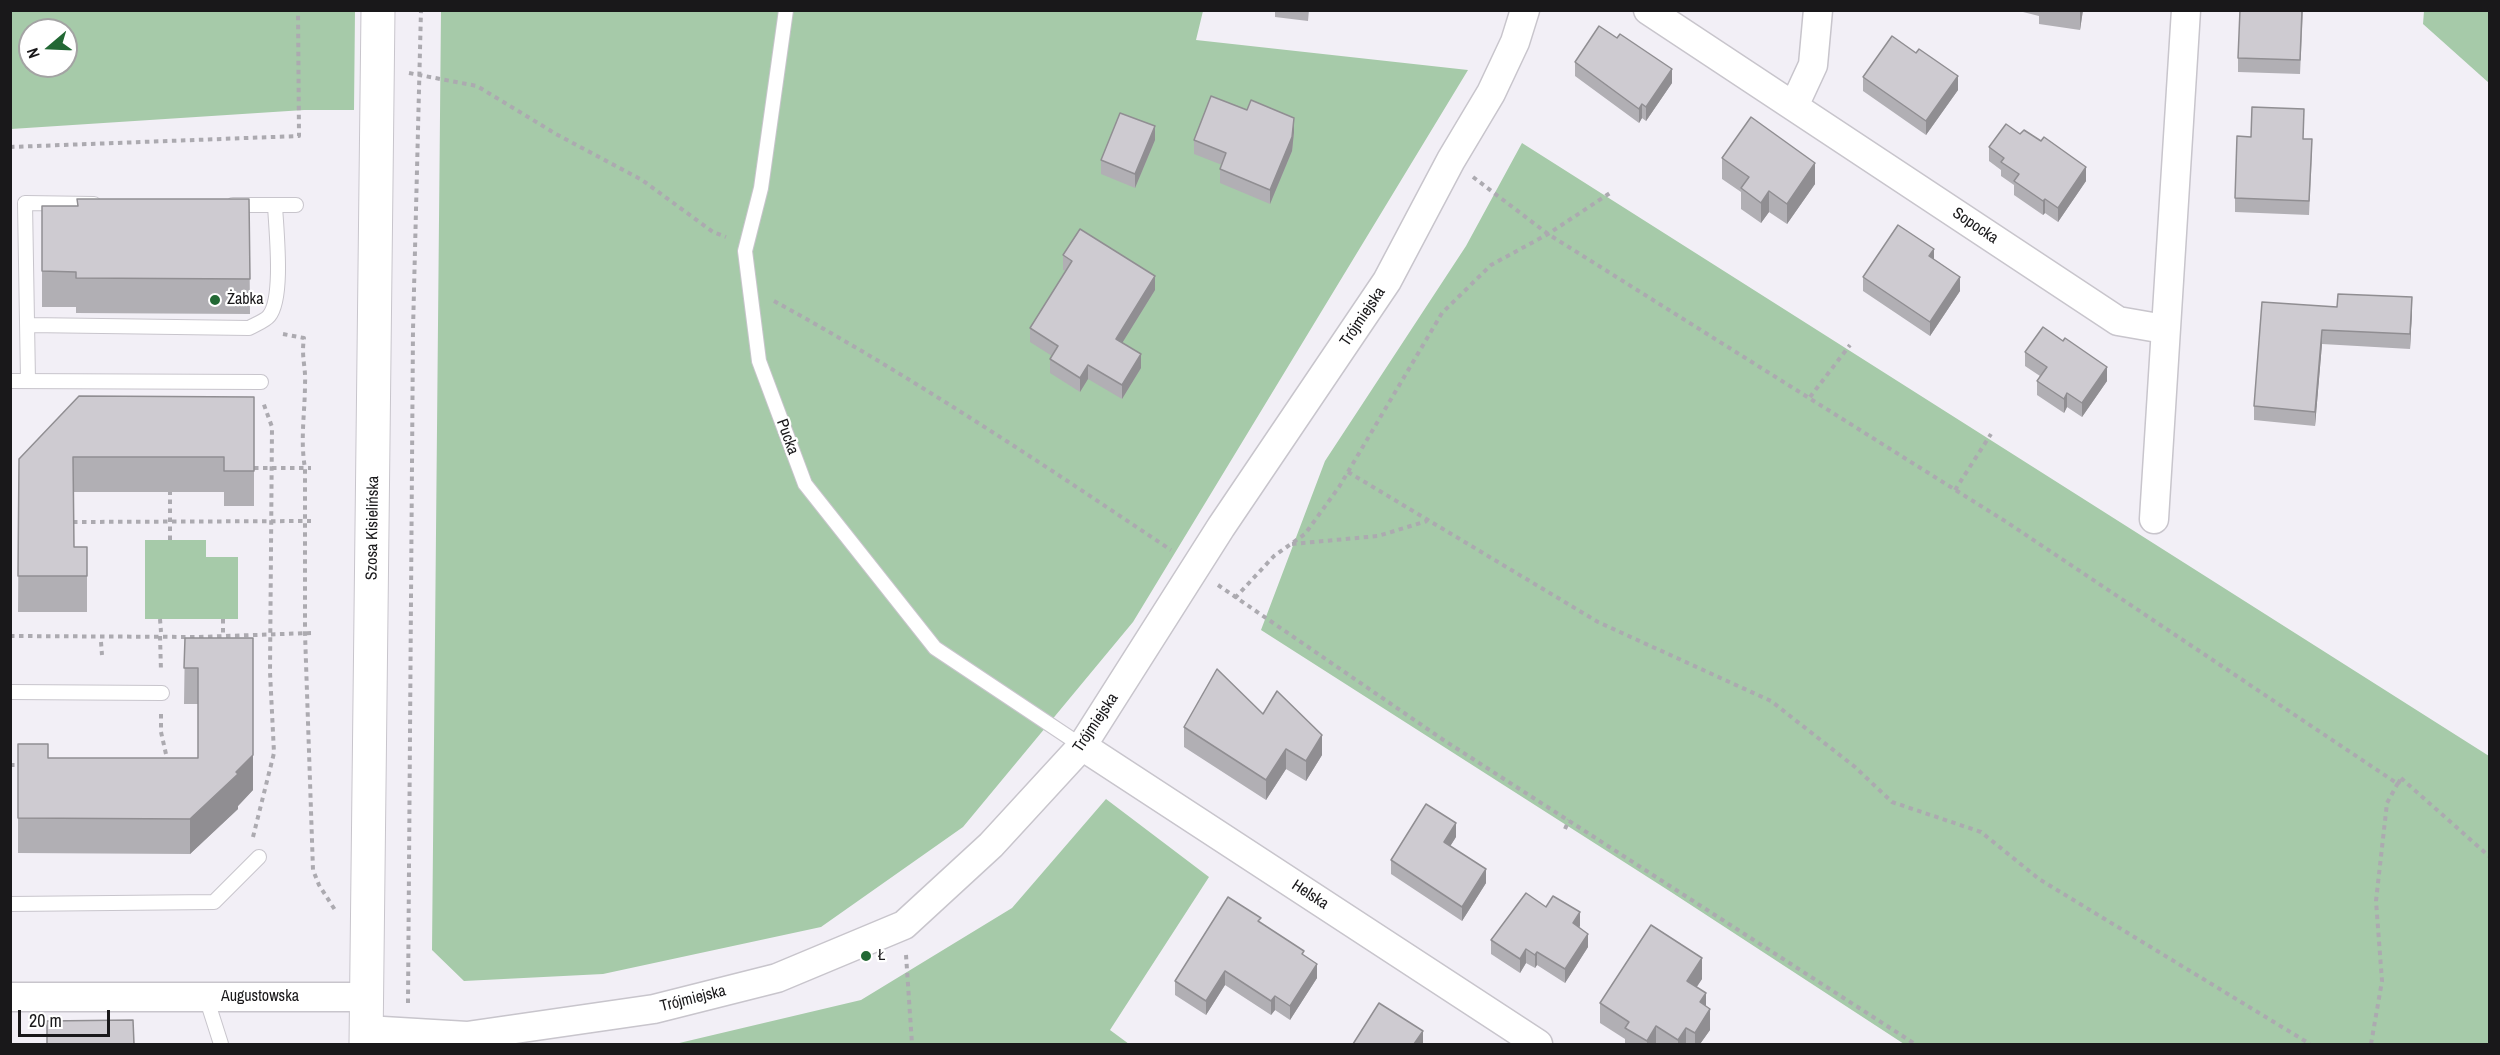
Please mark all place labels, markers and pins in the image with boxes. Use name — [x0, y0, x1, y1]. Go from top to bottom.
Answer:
place label: Żabka — [227, 290, 263, 310]
marker: Żabka — [208, 293, 222, 307]
place label: Ł — [878, 946, 885, 966]
marker: Ł — [859, 949, 873, 963]

